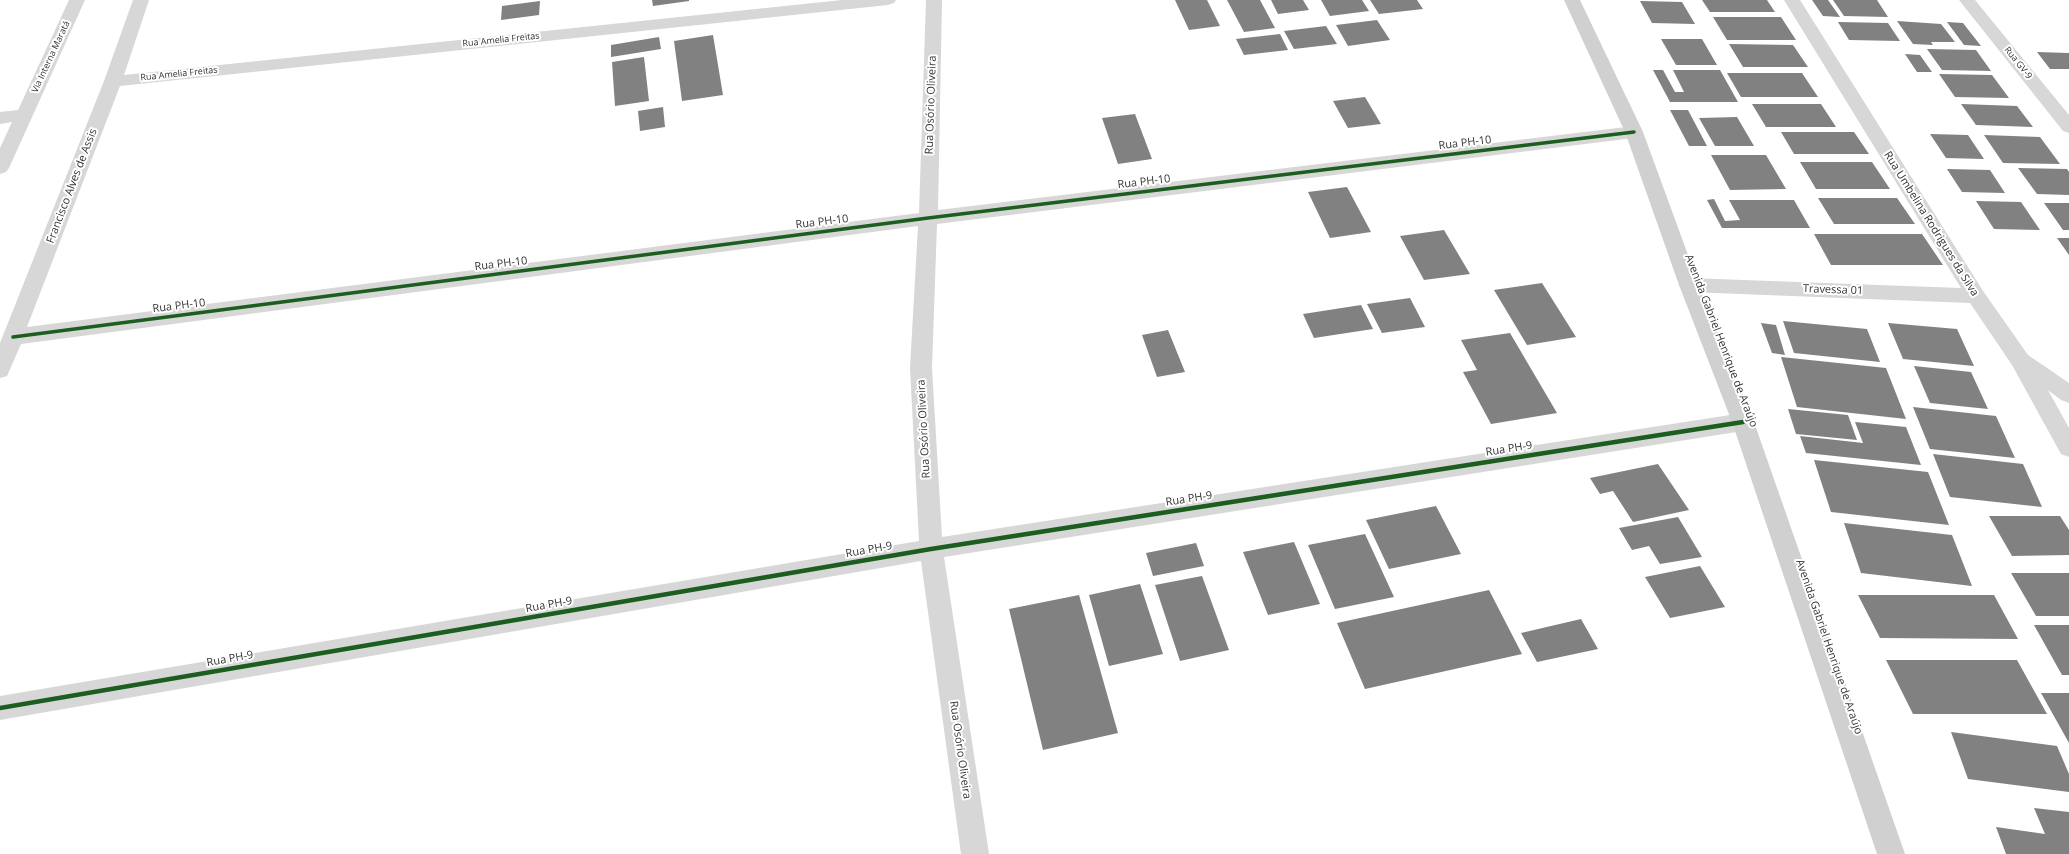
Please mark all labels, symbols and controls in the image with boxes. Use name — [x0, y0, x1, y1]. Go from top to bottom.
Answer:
street label: Via Interna Maratá — [30, 19, 72, 95]
street label: Rua Amelia Freitas — [462, 31, 540, 49]
street label: Rua GV-9 — [2002, 45, 2034, 81]
street label: Rua Osório Oliveira — [923, 55, 939, 155]
street label: Rua Amelia Freitas — [140, 65, 218, 83]
street label: Francisco Alves de Assis — [44, 127, 100, 245]
street label: Rua PH-10 — [1438, 133, 1492, 153]
street label: Rua Umbelina Rodrigues da Silva — [1881, 149, 1981, 299]
street label: Rua PH-10 — [1117, 172, 1171, 192]
street label: Rua PH-10 — [795, 212, 849, 232]
street label: Avenida Gabriel Henrique de Araújo — [1682, 253, 1760, 429]
street label: Rua PH-10 — [474, 254, 528, 274]
street label: Travessa 01 — [1803, 282, 1863, 298]
street label: Rua PH-10 — [152, 296, 206, 316]
street label: Rua Osório Oliveira — [915, 379, 933, 479]
street label: Rua PH-9 — [1485, 439, 1533, 459]
street label: Rua PH-9 — [1165, 489, 1213, 509]
street label: Rua PH-9 — [845, 539, 893, 561]
street label: Avenida Gabriel Henrique de Araújo — [1793, 558, 1865, 736]
street label: Rua PH-9 — [525, 594, 573, 616]
street label: Rua PH-9 — [206, 648, 254, 670]
street label: Rua Osório Oliveira — [947, 700, 973, 800]

